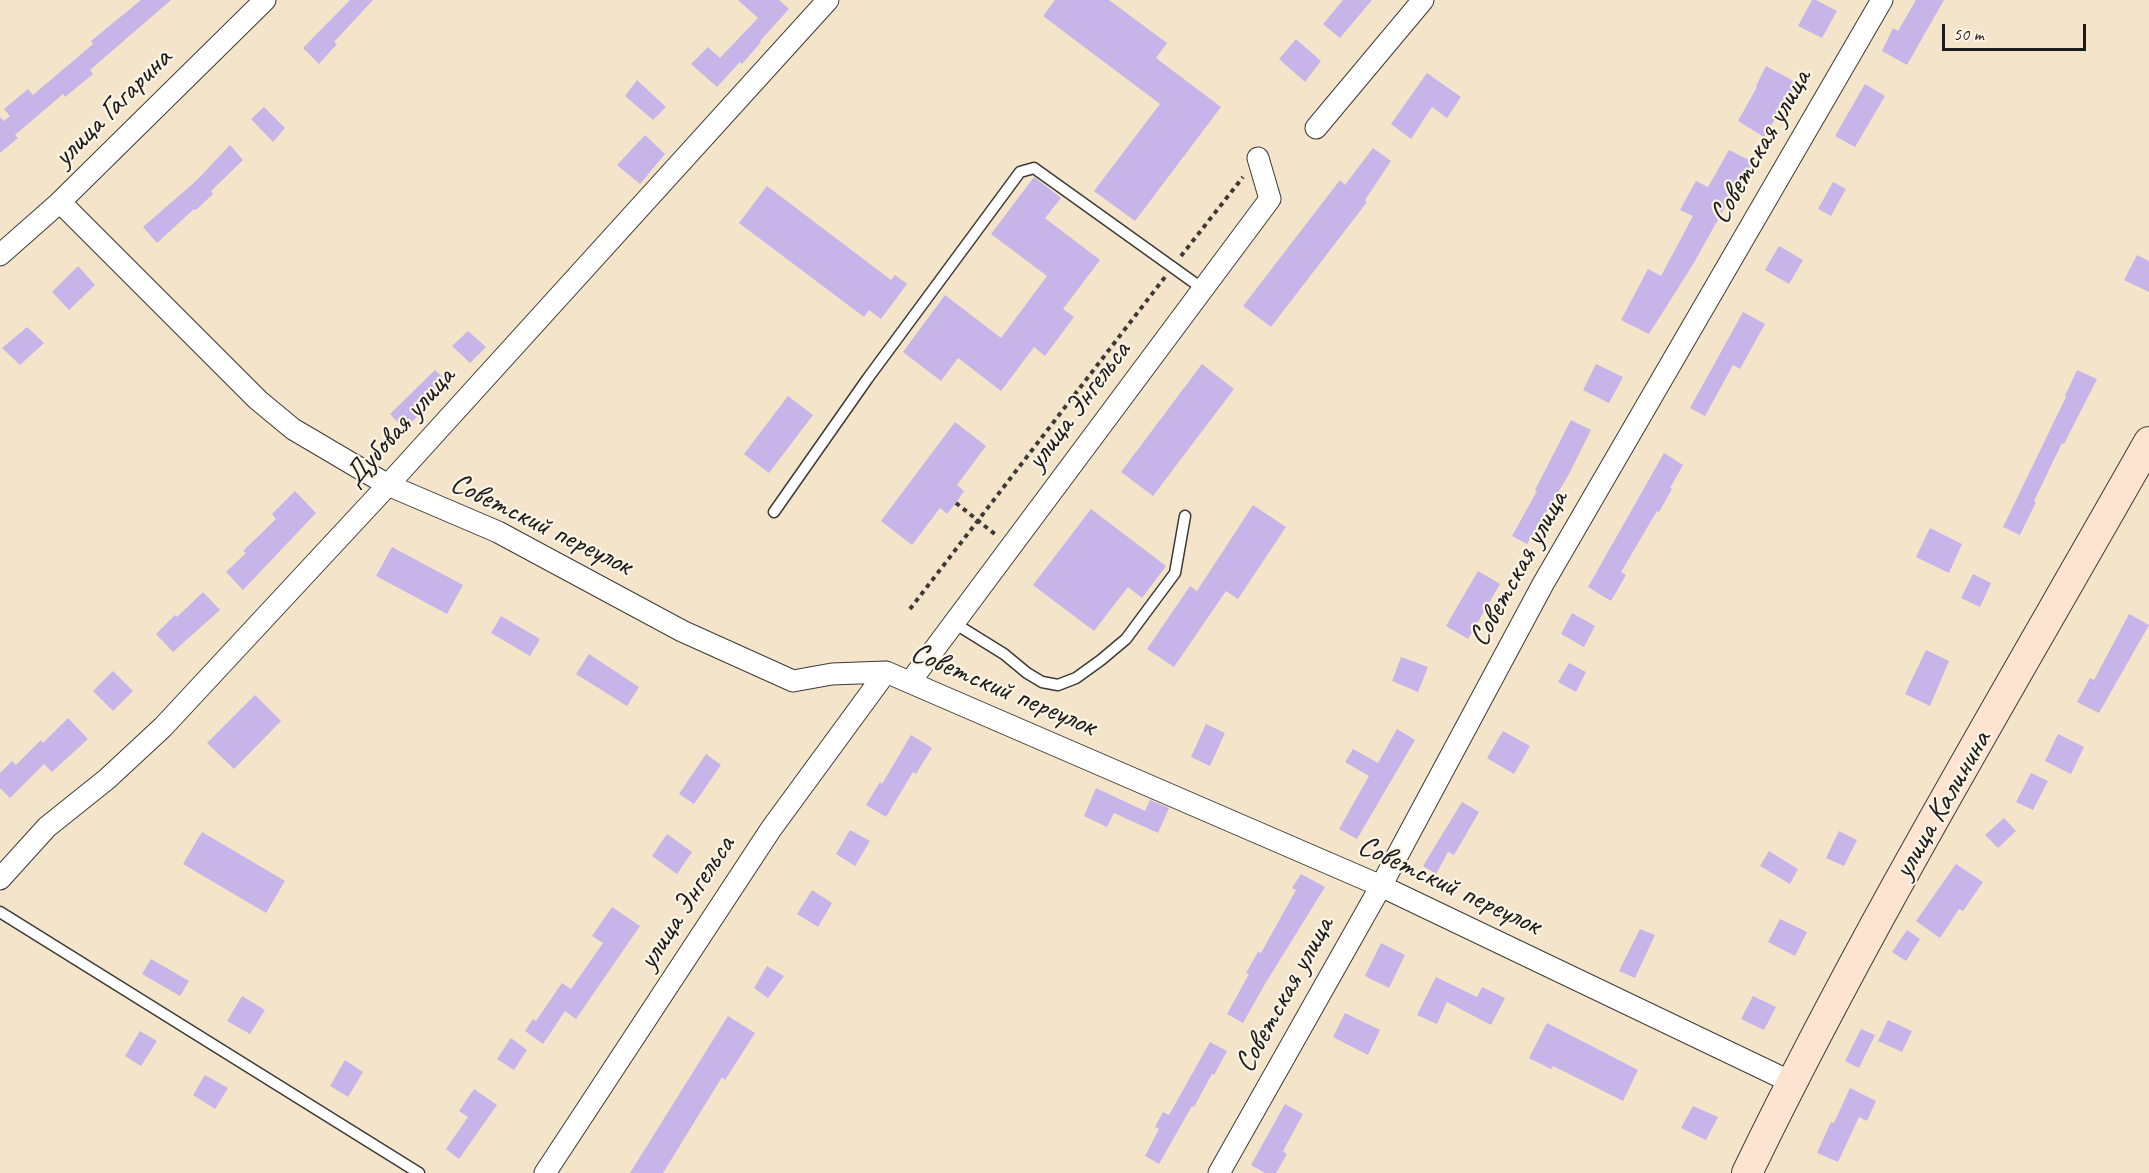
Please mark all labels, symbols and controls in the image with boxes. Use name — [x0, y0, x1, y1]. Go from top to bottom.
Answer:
scale bar — [1945, 12, 2089, 50]
text: 50 m — [1953, 23, 1984, 45]
street label: улица Гагарина — [46, 41, 180, 175]
street label: Советская улица — [1702, 64, 1820, 230]
street label: улица Энгельса — [1019, 335, 1139, 477]
street label: Дубовая улица — [337, 360, 463, 494]
street label: Советский переулок — [444, 466, 638, 584]
street label: Советская улица — [1462, 485, 1576, 653]
street label: Советский переулок — [905, 635, 1101, 745]
street label: улица Калинина — [1886, 725, 2000, 885]
street label: Советский переулок — [1352, 828, 1546, 944]
street label: улица Энгельса — [631, 829, 743, 977]
street label: Советская улица — [1228, 911, 1342, 1079]

